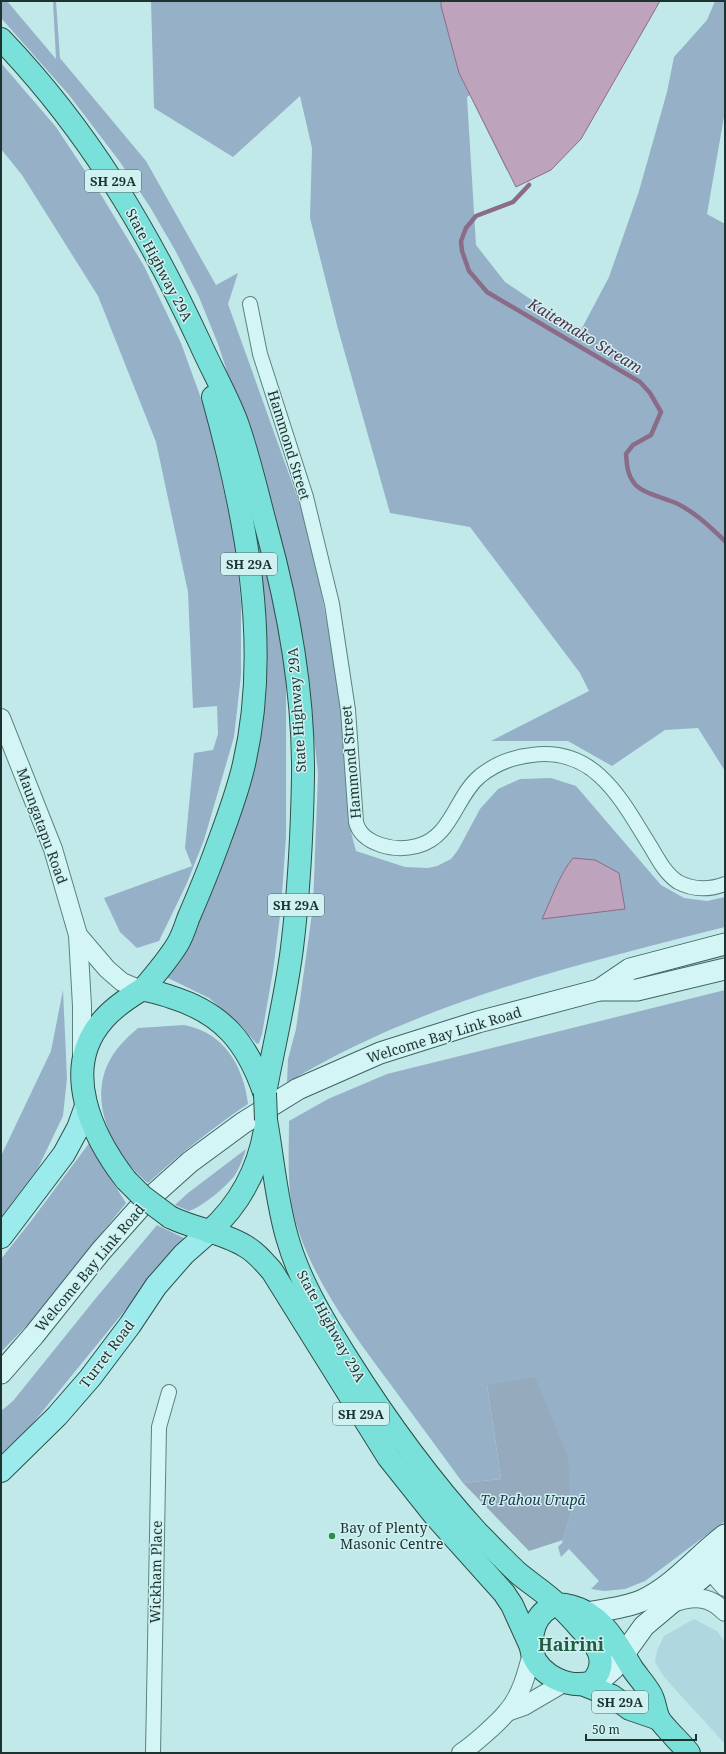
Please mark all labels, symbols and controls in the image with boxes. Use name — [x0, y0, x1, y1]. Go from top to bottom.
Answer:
road number: SH 29A — [85, 170, 141, 192]
street label: State Highway 29A — [122, 205, 197, 325]
water label: Kaitemako Stream — [524, 293, 647, 377]
street label: Hammond Street — [264, 388, 315, 502]
road number: SH 29A — [221, 553, 277, 575]
street label: State Highway 29A — [283, 647, 310, 773]
street label: Hammond Street — [336, 704, 365, 820]
street label: Maungatapu Road — [13, 765, 72, 887]
road number: SH 29A — [268, 894, 324, 916]
street label: Welcome Bay Link Road — [364, 1002, 524, 1067]
street label: Welcome Bay Link Road — [31, 1200, 149, 1335]
street label: State Highway 29A — [293, 1266, 370, 1385]
street label: Turret Road — [75, 1316, 139, 1392]
road number: SH 29A — [333, 1403, 389, 1425]
park label: Te Pahou Urupā — [480, 1490, 587, 1509]
place label: Bay of Plenty Masonic Centre — [340, 1518, 444, 1553]
street label: Wickham Place — [145, 1520, 166, 1624]
marker: Bay of Plenty Masonic Centre — [327, 1531, 337, 1541]
district label: Hairini — [538, 1632, 605, 1656]
road number: SH 29A — [592, 1691, 648, 1713]
scale bar — [586, 1716, 696, 1742]
text: 50 m — [592, 1721, 620, 1738]

